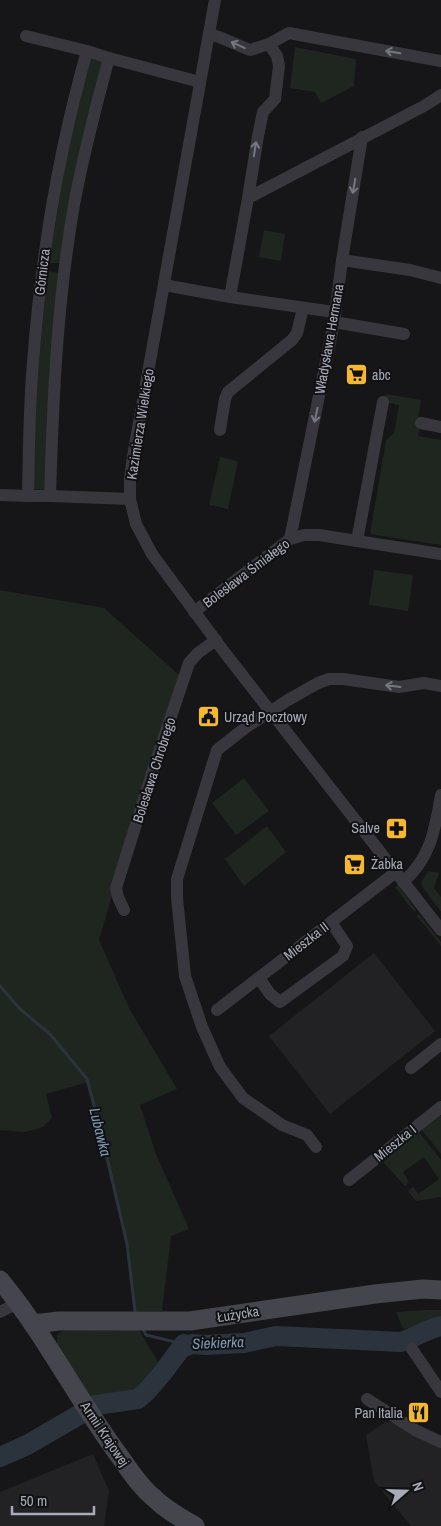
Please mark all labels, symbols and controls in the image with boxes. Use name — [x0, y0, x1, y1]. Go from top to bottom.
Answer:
one-way arrow — [230, 39, 245, 49]
one-way arrow — [385, 46, 401, 56]
one-way arrow — [251, 142, 261, 158]
one-way arrow — [349, 177, 359, 193]
street label: Górnicza — [30, 247, 54, 296]
street label: Władysława Hermana — [310, 282, 348, 396]
supermarket icon: abc — [344, 363, 368, 387]
place label: abc — [372, 366, 391, 384]
street label: Kazimierza Wielkiego — [122, 367, 158, 481]
one-way arrow — [310, 406, 320, 422]
street label: Bolesława Śmiałego — [199, 535, 293, 611]
one-way arrow — [385, 681, 401, 691]
public building icon: Urząd Pocztowy — [196, 705, 220, 729]
place label: Urząd Pocztowy — [224, 708, 307, 726]
street label: Bolesława Chrobrego — [128, 715, 180, 825]
pharmacy icon: Salve — [384, 816, 408, 840]
place label: Salve — [351, 819, 380, 837]
supermarket icon: Żabka — [343, 852, 367, 876]
place label: Żabka — [371, 855, 404, 873]
street label: Mieszka II — [280, 918, 332, 964]
water label: Lubawka — [84, 1105, 117, 1158]
street label: Mieszka I — [370, 1121, 420, 1165]
street label: Łużycka — [216, 1302, 261, 1326]
water label: Siekierka — [192, 1331, 244, 1354]
street label: Armii Krajowej — [76, 1397, 133, 1470]
restaurant icon: Pan Italia — [407, 1401, 431, 1425]
place label: Pan Italia — [354, 1404, 404, 1422]
north arrow — [381, 1466, 431, 1516]
text: N — [408, 1480, 428, 1494]
scale bar — [12, 1484, 95, 1516]
text: 50 m — [20, 1490, 47, 1511]

